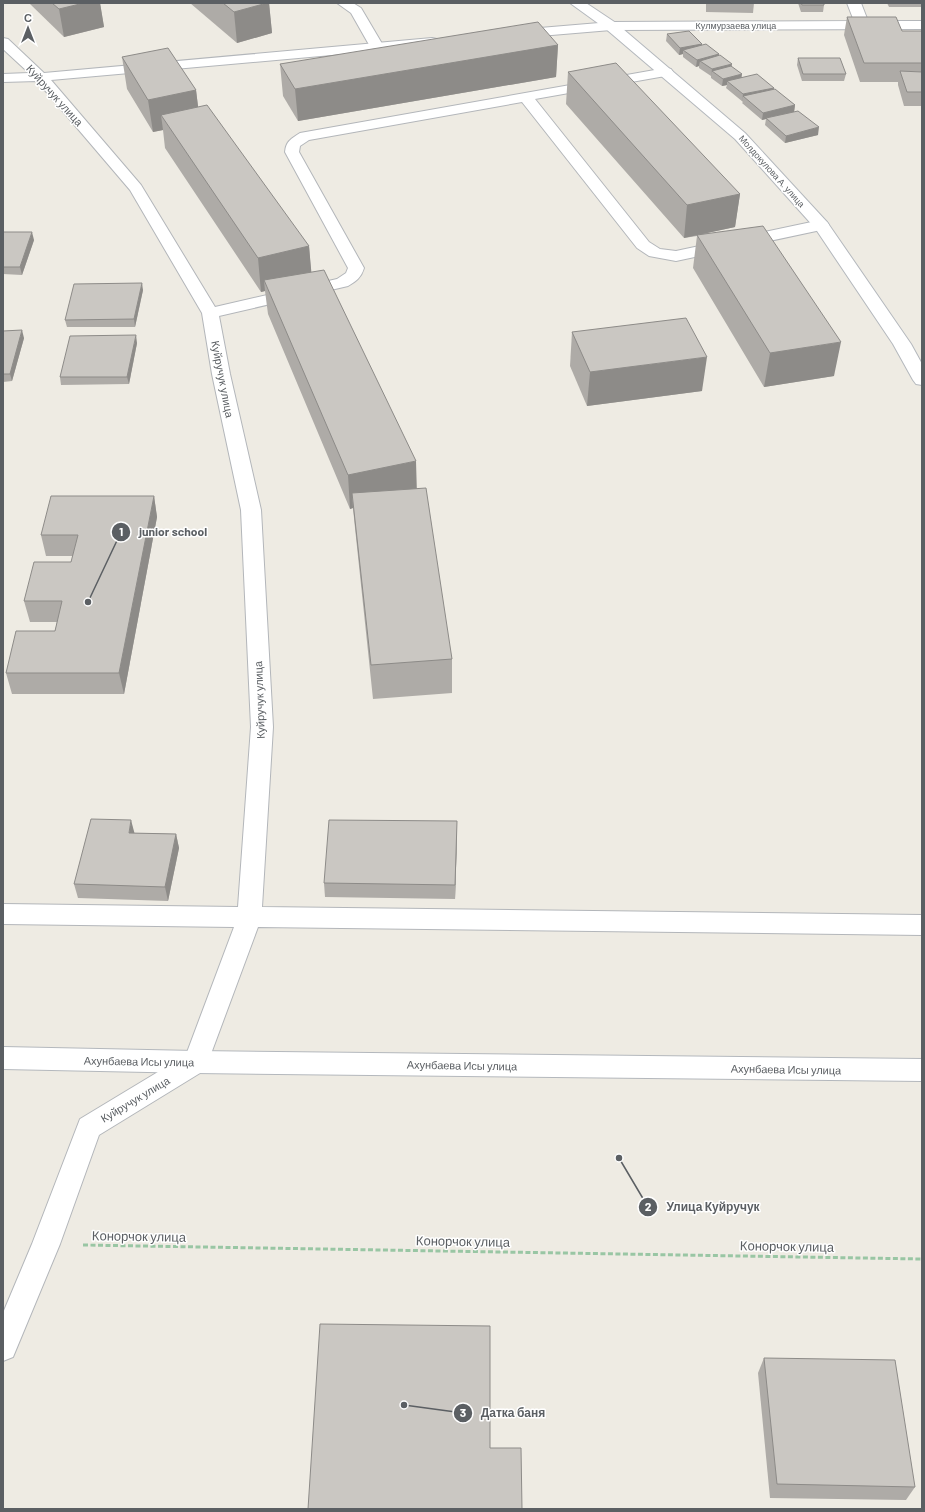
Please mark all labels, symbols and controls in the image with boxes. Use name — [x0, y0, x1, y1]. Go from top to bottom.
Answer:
north arrow — [8, 8, 48, 48]
text: С — [24, 11, 32, 24]
street label: Кулмурзаева улица — [696, 20, 776, 31]
street label: Куйручук улица — [24, 62, 87, 129]
street label: Молдокулова А. улица — [737, 133, 807, 209]
street label: Куйручук улица — [209, 339, 237, 419]
callout: junior school — [111, 520, 215, 544]
text: 1 — [119, 524, 123, 538]
text: junior school — [138, 524, 207, 538]
street label: Куйручук улица — [251, 660, 267, 739]
street label: Ахунбаева Исы улица — [84, 1054, 195, 1068]
street label: Ахунбаева Исы улица — [407, 1058, 518, 1072]
street label: Ахунбаева Исы улица — [731, 1062, 842, 1076]
street label: Куйручук улица — [98, 1073, 173, 1125]
callout: Улица Куйручук — [638, 1195, 767, 1219]
text: 2 — [645, 1199, 652, 1213]
text: Улица Куйручук — [666, 1199, 761, 1214]
street label: Конорчок улица — [92, 1227, 187, 1245]
street label: Конорчок улица — [416, 1232, 511, 1250]
street label: Конорчок улица — [740, 1237, 835, 1255]
callout: Датка баня — [453, 1401, 553, 1425]
text: 3 — [460, 1405, 466, 1419]
text: Датка баня — [481, 1405, 545, 1420]

